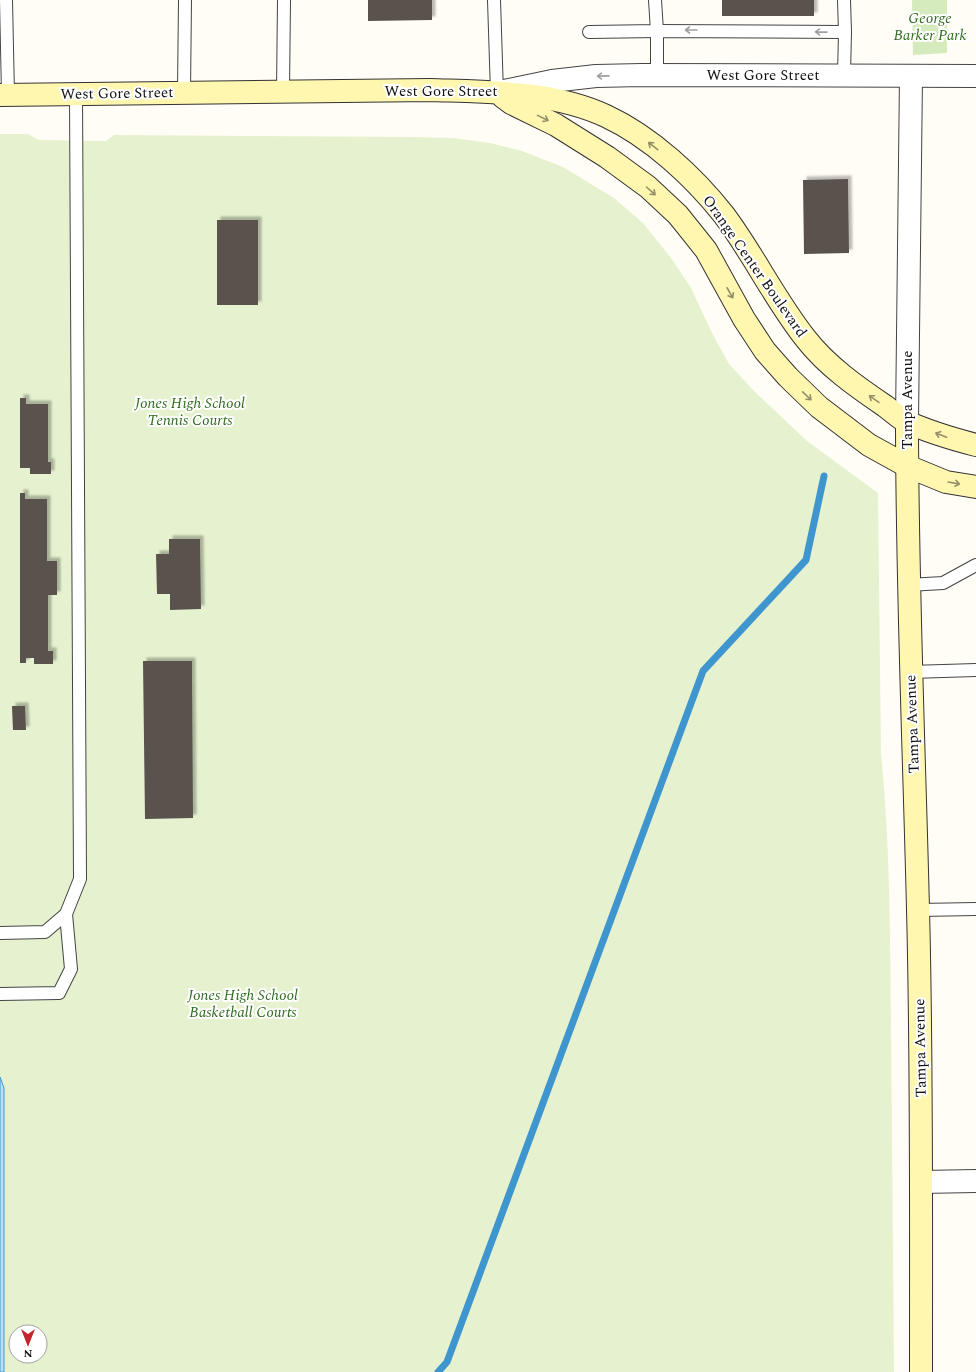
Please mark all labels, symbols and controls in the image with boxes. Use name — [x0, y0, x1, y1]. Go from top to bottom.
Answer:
park label: George Barker Park — [893, 7, 967, 47]
one-way arrow — [685, 27, 698, 34]
one-way arrow — [815, 28, 828, 36]
street label: West Gore Street — [706, 64, 820, 87]
one-way arrow — [597, 72, 610, 80]
street label: West Gore Street — [384, 80, 498, 103]
street label: West Gore Street — [60, 81, 174, 106]
one-way arrow — [537, 115, 549, 122]
one-way arrow — [647, 141, 658, 150]
one-way arrow — [646, 186, 656, 195]
street label: Orange Center Boulevard — [697, 190, 813, 342]
one-way arrow — [726, 287, 734, 299]
street label: Tampa Avenue — [896, 351, 919, 449]
one-way arrow — [802, 391, 812, 401]
park label: Jones High School Tennis Courts — [134, 392, 245, 432]
one-way arrow — [869, 395, 880, 403]
one-way arrow — [935, 430, 947, 438]
one-way arrow — [947, 479, 960, 487]
street label: Tampa Avenue — [899, 674, 926, 774]
park label: Jones High School Basketball Courts — [187, 984, 298, 1024]
street label: Tampa Avenue — [908, 998, 933, 1098]
north arrow — [8, 1324, 48, 1364]
text: N — [23, 1345, 32, 1362]

